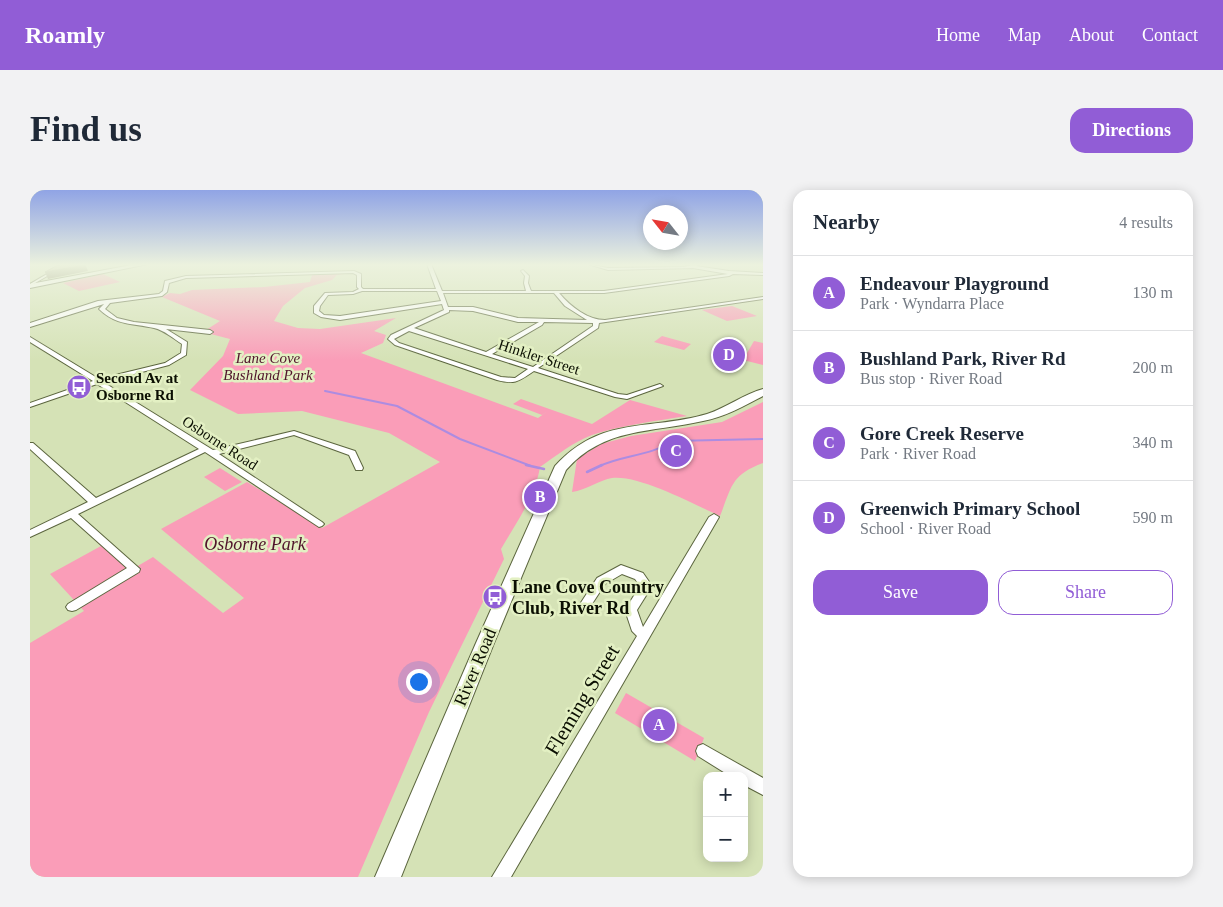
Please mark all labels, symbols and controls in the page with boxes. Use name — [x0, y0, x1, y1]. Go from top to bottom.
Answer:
text: Roamly — [25, 22, 105, 48]
text: Home — [936, 25, 980, 45]
text: Map — [1008, 25, 1041, 45]
text: About — [1069, 25, 1114, 45]
text: Contact — [1142, 25, 1198, 45]
button: Directions — [1070, 108, 1193, 153]
text: Find us — [30, 110, 142, 149]
north arrow — [643, 205, 688, 250]
text: Nearby — [813, 210, 880, 234]
text: 4 results — [1119, 214, 1173, 231]
text: Endeavour Playground — [860, 273, 1049, 294]
text: A — [823, 284, 835, 301]
text: 130 m — [1133, 284, 1173, 301]
text: Park · Wyndarra Place — [860, 295, 1004, 312]
street label: Hinkler Street — [496, 336, 582, 378]
pin: D — [713, 336, 745, 374]
text: Bushland Park, River Rd — [860, 348, 1066, 369]
park label: Lane Cove Bushland Park — [223, 350, 313, 383]
text: B — [824, 359, 834, 376]
text: 200 m — [1133, 359, 1173, 376]
place label: Second Av at Osborne Rd — [96, 370, 178, 403]
text: Bus stop · River Road — [860, 370, 1002, 387]
bus stop icon: Second Av at Osborne Rd — [66, 374, 92, 400]
street label: Osborne Road — [179, 413, 261, 473]
text: Gore Creek Reserve — [860, 423, 1024, 444]
pin: C — [660, 432, 692, 470]
text: C — [823, 434, 835, 451]
text: 340 m — [1133, 434, 1173, 451]
text: Park · River Road — [860, 445, 976, 462]
pin: B — [524, 478, 556, 516]
text: Greenwich Primary School — [860, 498, 1080, 519]
text: D — [823, 509, 835, 526]
text: 590 m — [1133, 509, 1173, 526]
text: School · River Road — [860, 520, 991, 537]
park label: Osborne Park — [204, 534, 307, 554]
button: Save — [813, 570, 988, 615]
button: Share — [998, 570, 1173, 615]
place label: Lane Cove Country Club, River Rd — [512, 577, 664, 618]
bus stop icon: Lane Cove Country Club, River Rd — [482, 584, 508, 610]
street label: River Road — [450, 625, 500, 709]
street label: Fleming Street — [540, 640, 624, 759]
your location — [406, 669, 432, 695]
pin: A — [643, 706, 675, 744]
map controls — [703, 772, 748, 862]
button: + — [703, 772, 748, 817]
button: − — [703, 817, 748, 862]

